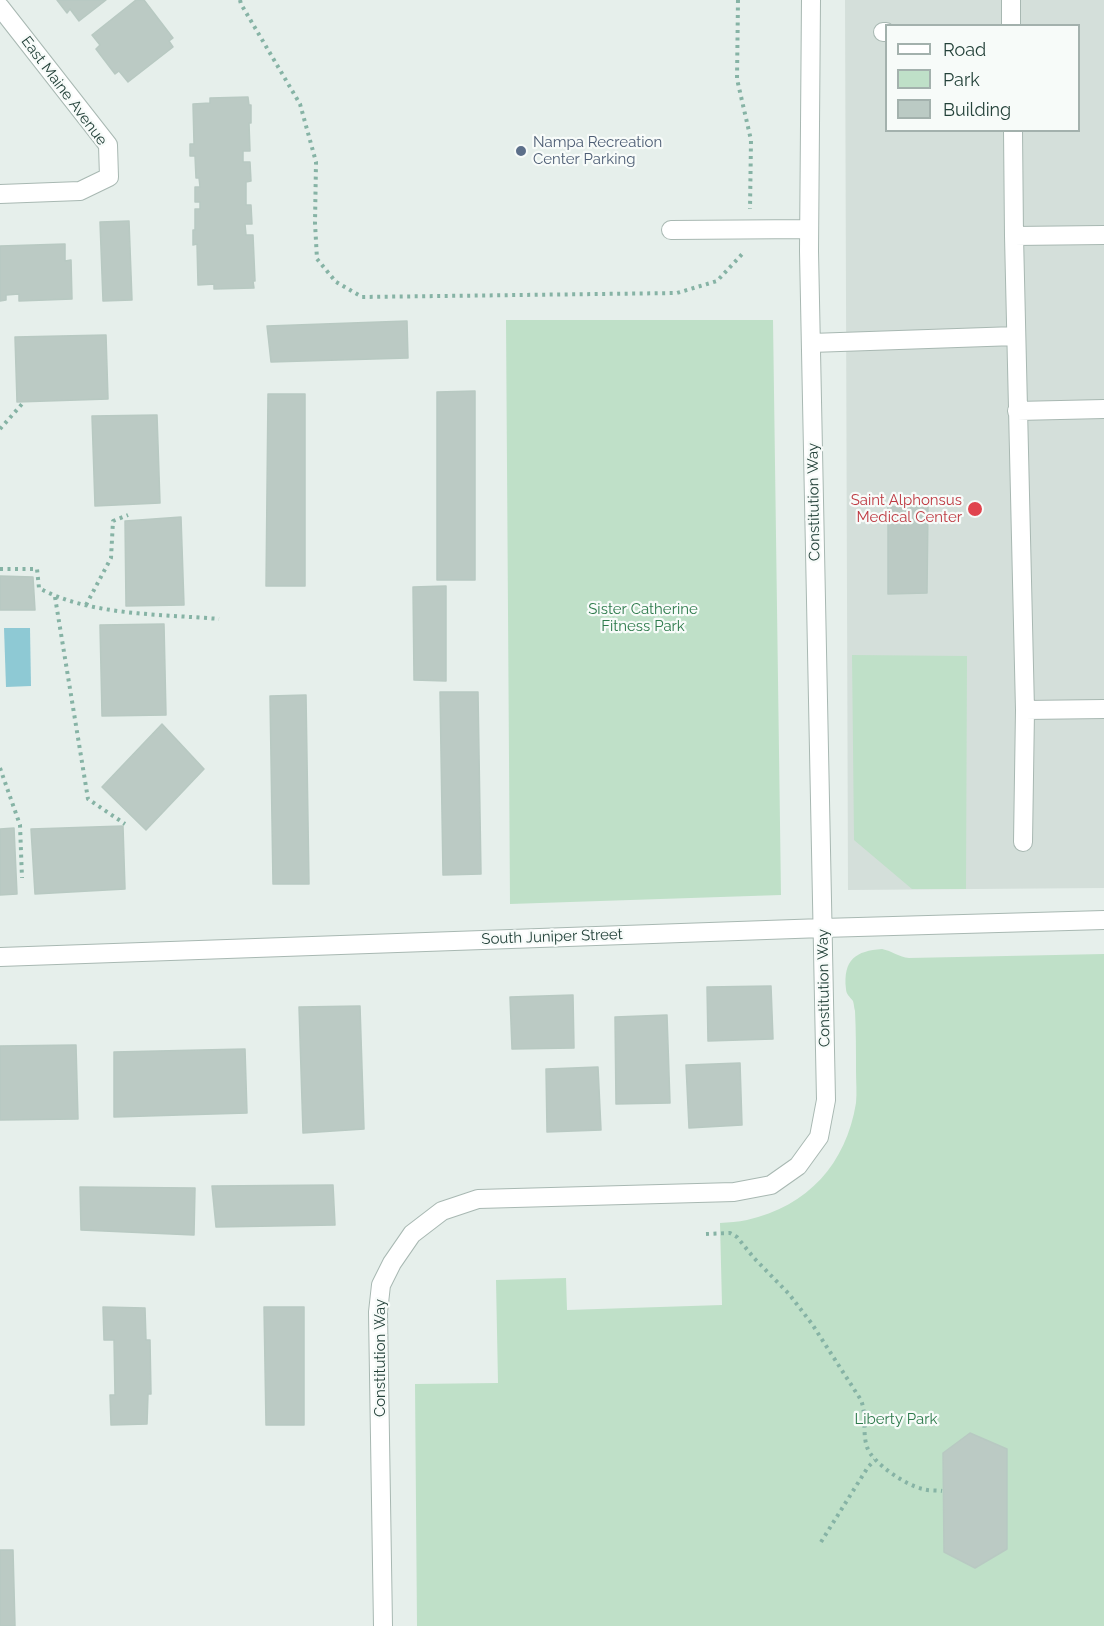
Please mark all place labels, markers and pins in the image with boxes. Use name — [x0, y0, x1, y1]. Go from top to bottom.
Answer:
place label: Nampa Recreation Center Parking — [533, 133, 662, 168]
marker: Nampa Recreation Center Parking — [514, 144, 528, 158]
place label: Saint Alphonsus Medical Center — [851, 491, 962, 526]
marker: Saint Alphonsus Medical Center — [966, 500, 984, 518]

